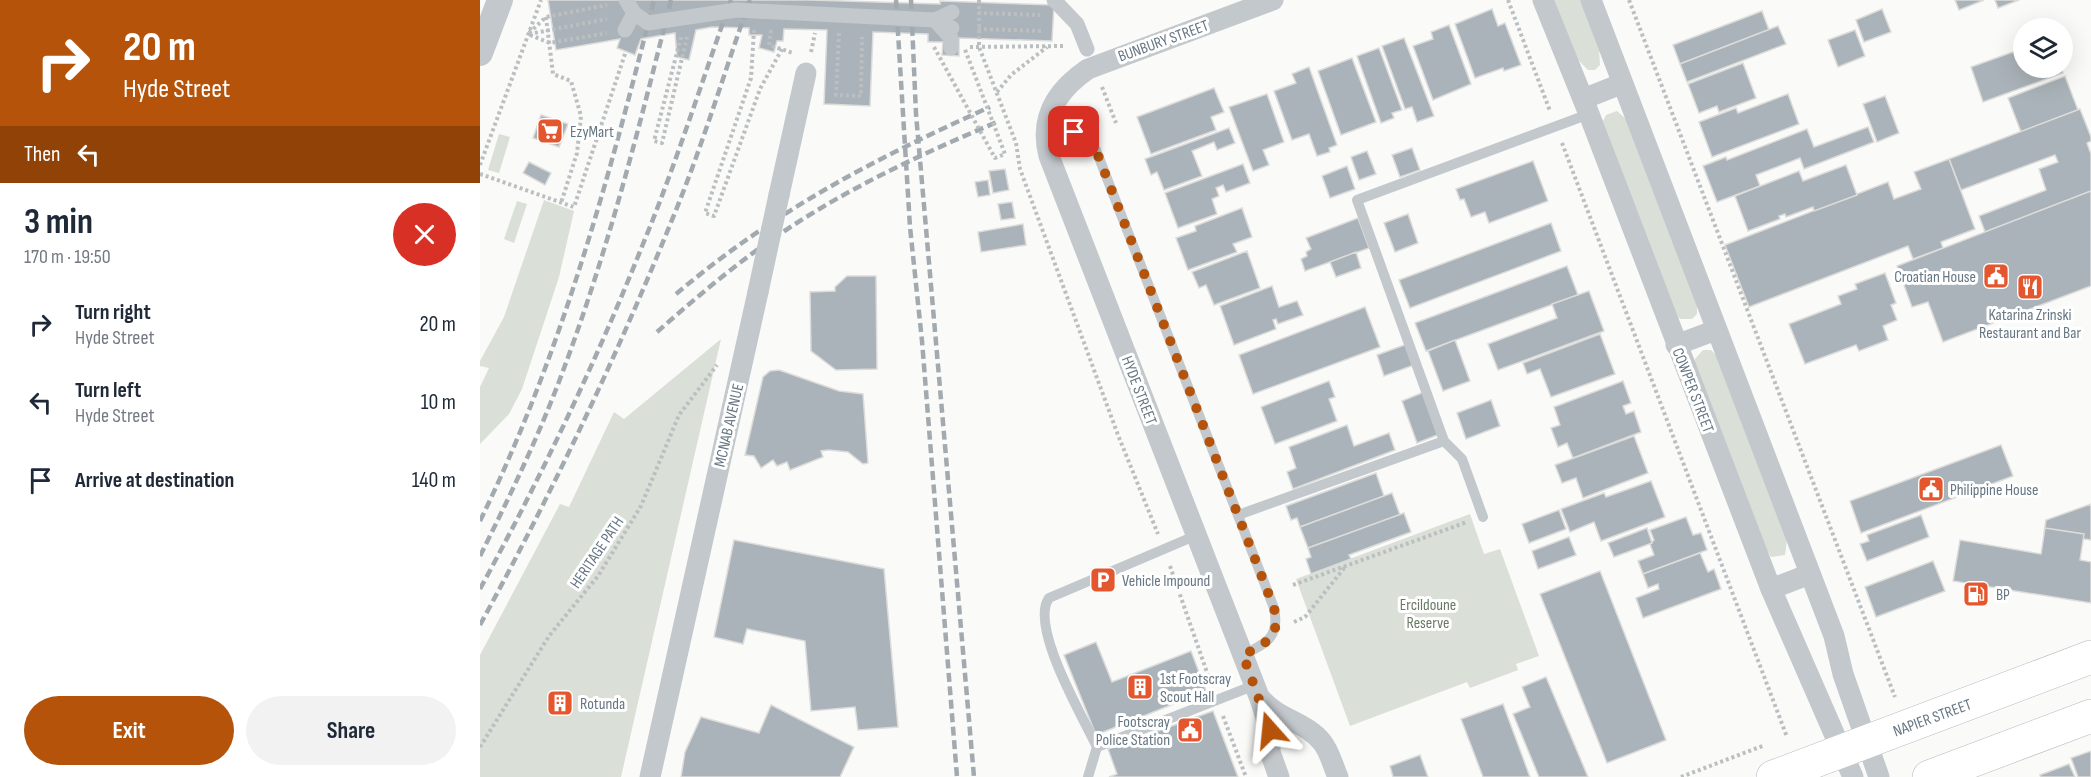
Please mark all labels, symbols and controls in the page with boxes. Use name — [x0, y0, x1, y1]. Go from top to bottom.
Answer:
street label: BUNBURY STREET — [1116, 16, 1212, 67]
map controls — [2013, 18, 2073, 78]
button: layers — [2013, 18, 2073, 78]
text: 20 m — [123, 22, 196, 73]
icon: right — [24, 24, 102, 102]
text: Hyde Street — [123, 73, 230, 105]
pin — [1048, 106, 1099, 157]
icon: arrive — [1057, 115, 1090, 148]
supermarket icon: EzyMart — [535, 116, 565, 146]
place label: EzyMart — [570, 123, 614, 142]
icon: left — [72, 138, 105, 171]
text: Then — [24, 141, 60, 168]
text: 3 min — [24, 201, 93, 244]
button: close — [393, 203, 456, 266]
text: 170 m · 19:50 — [24, 245, 111, 269]
public building icon: Croatian House — [1981, 261, 2011, 291]
place label: Croatian House — [1894, 268, 1976, 287]
restaurant icon: Katarina Zrinski Restaurant and Bar — [2015, 272, 2045, 302]
text: Turn right — [75, 299, 151, 326]
place label: Katarina Zrinski Restaurant and Bar — [1979, 306, 2081, 343]
icon: right — [24, 308, 57, 341]
text: 20 m — [420, 311, 456, 338]
text: Hyde Street — [75, 326, 154, 350]
street label: COWPER STREET — [1668, 345, 1718, 436]
street label: HYDE STREET — [1117, 353, 1161, 428]
text: Turn left — [75, 377, 141, 404]
street label: MCNAB AVENUE — [711, 382, 748, 469]
icon: left — [24, 386, 57, 419]
text: 10 m — [421, 389, 456, 416]
text: Hyde Street — [75, 404, 154, 428]
icon: arrive — [24, 464, 57, 497]
text: Arrive at destination — [75, 467, 234, 494]
text: 140 m — [412, 467, 456, 494]
public building icon: Philippine House — [1916, 474, 1946, 504]
place label: Philippine House — [1950, 481, 2039, 500]
street label: HERITAGE PATH — [566, 513, 628, 592]
parking icon: Vehicle Impound — [1088, 565, 1118, 595]
place label: Vehicle Impound — [1122, 572, 1210, 591]
fuel station icon: BP — [1961, 579, 1991, 609]
place label: BP — [1996, 586, 2010, 605]
park label: Ercildoune Reserve — [1400, 596, 1456, 633]
place label: 1st Footscray Scout Hall — [1160, 670, 1231, 707]
building icon: 1st Footscray Scout Hall — [1125, 672, 1155, 702]
building icon: Rotunda — [545, 688, 575, 718]
place label: Rotunda — [580, 695, 625, 714]
street label: NAPIER STREET — [1891, 695, 1975, 741]
button: Exit — [24, 696, 234, 765]
button: Share — [246, 696, 456, 765]
position arrow — [1238, 698, 1302, 762]
place label: Footscray Police Station — [1096, 713, 1170, 750]
public building icon: Footscray Police Station — [1175, 715, 1205, 745]

